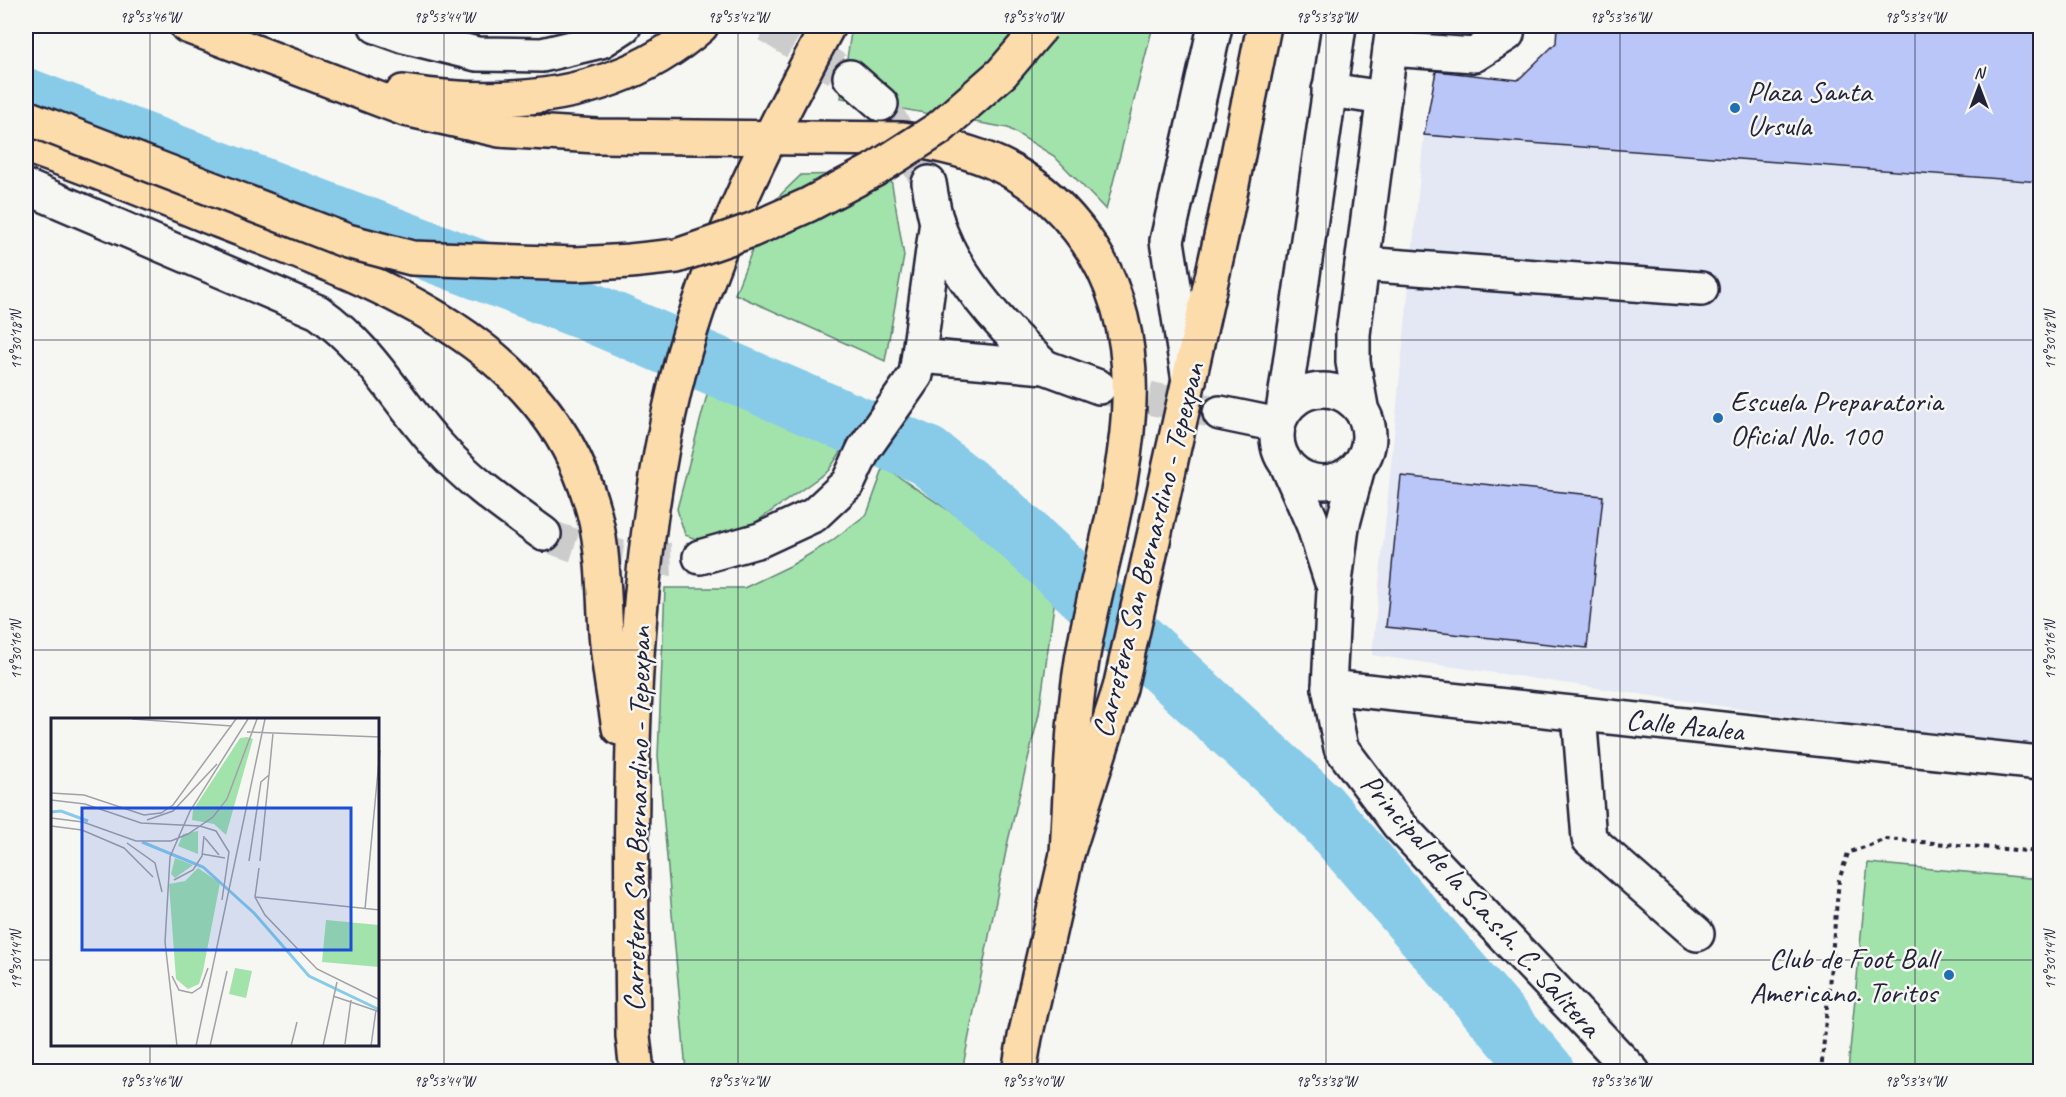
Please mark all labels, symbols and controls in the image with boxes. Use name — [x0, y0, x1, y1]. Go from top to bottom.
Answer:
text: 98°53'46"W — [120, 8, 184, 27]
text: 98°53'44"W — [414, 8, 478, 27]
text: 98°53'42"W — [708, 8, 772, 27]
text: 98°53'40"W — [1002, 8, 1066, 27]
text: 98°53'38"W — [1296, 8, 1360, 27]
text: 98°53'36"W — [1590, 8, 1654, 27]
text: 98°53'34"W — [1885, 8, 1949, 27]
north arrow — [1949, 57, 2009, 117]
text: N — [1974, 63, 1987, 83]
place label: Plaza Santa Ursula — [1747, 72, 1873, 144]
marker: Plaza Santa Ursula — [1728, 101, 1742, 115]
text: 19°30'18"N — [7, 307, 26, 370]
text: 19°30'18"N — [2041, 307, 2060, 370]
street label: Carretera San Bernardino - Tepexpan — [1083, 357, 1213, 741]
place label: Escuela Preparatoria Oficial No. 100 — [1730, 382, 1945, 454]
marker: Escuela Preparatoria Oficial No. 100 — [1711, 411, 1725, 425]
text: 19°30'16"N — [7, 617, 26, 680]
text: 19°30'16"N — [2041, 617, 2060, 680]
street label: Carretera San Bernardino - Tepexpan — [615, 625, 659, 1012]
street label: Calle Azalea — [1624, 700, 1748, 750]
inset map — [51, 718, 380, 1046]
street label: Principal de la S.a.s.h. C. Salitera — [1353, 765, 1611, 1046]
text: 19°30'14"N — [7, 927, 26, 990]
text: 19°30'14"N — [2041, 927, 2060, 990]
place label: Club de Foot Ball Americano. Toritos — [1749, 939, 1942, 1011]
marker: Club de Foot Ball Americano. Toritos — [1942, 968, 1956, 982]
text: 98°53'46"W — [120, 1072, 184, 1091]
text: 98°53'44"W — [414, 1072, 478, 1091]
text: 98°53'42"W — [708, 1072, 772, 1091]
text: 98°53'40"W — [1002, 1072, 1066, 1091]
text: 98°53'38"W — [1296, 1072, 1360, 1091]
text: 98°53'36"W — [1590, 1072, 1654, 1091]
text: 98°53'34"W — [1885, 1072, 1949, 1091]

